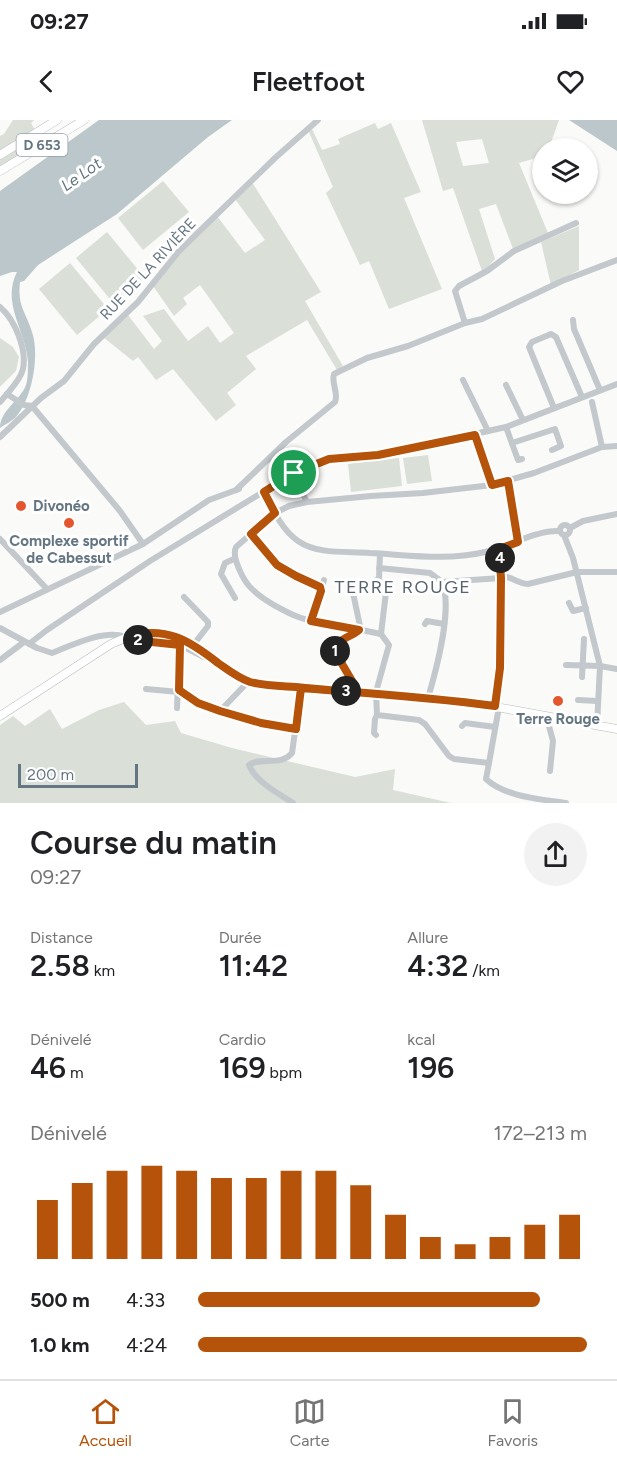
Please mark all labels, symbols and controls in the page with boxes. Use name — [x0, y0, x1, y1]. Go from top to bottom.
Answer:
text: 09:27 — [30, 8, 89, 35]
icon: back — [30, 65, 63, 98]
text: Fleetfoot — [252, 65, 365, 98]
icon: heart — [554, 65, 587, 98]
road number: D 653 — [16, 134, 68, 156]
map controls — [532, 138, 598, 204]
button: layers — [532, 138, 598, 204]
water label: Le Lot — [57, 153, 106, 195]
street label: RUE DE LA RIVIÈRE — [96, 215, 200, 323]
pin — [268, 447, 319, 498]
icon: arrive — [277, 456, 310, 489]
place label: Divonéo — [33, 497, 90, 515]
marker: Divonéo — [14, 499, 28, 513]
marker: Complexe sportif de Cabessut — [62, 516, 76, 530]
place label: Complexe sportif de Cabessut — [9, 532, 129, 567]
pin: 4 — [485, 543, 515, 573]
text: 4 — [495, 548, 505, 567]
district label: TERRE ROUGE — [334, 576, 472, 598]
pin: 2 — [123, 625, 153, 655]
text: 2 — [133, 630, 143, 649]
pin: 1 — [320, 636, 350, 666]
text: 1 — [332, 641, 338, 660]
pin: 3 — [331, 676, 361, 706]
text: 3 — [342, 681, 350, 700]
marker: Terre Rouge — [551, 694, 565, 708]
place label: Terre Rouge — [516, 710, 600, 728]
scale bar — [18, 761, 138, 788]
text: 200 m — [27, 765, 74, 784]
text: Course du matin — [30, 823, 277, 862]
button: share — [524, 823, 587, 886]
text: 09:27 — [30, 865, 81, 889]
text: Distance — [30, 928, 93, 947]
text: Durée — [219, 928, 262, 947]
text: Allure — [407, 928, 448, 947]
text: 2.58 — [30, 947, 90, 984]
text: 11:42 — [219, 947, 288, 984]
text: 4:32 — [407, 947, 468, 984]
text: km — [90, 961, 115, 980]
text: /km — [468, 961, 500, 980]
text: Dénivelé — [30, 1030, 92, 1049]
text: Cardio — [219, 1030, 266, 1049]
text: kcal — [407, 1030, 435, 1049]
text: 46 — [30, 1049, 66, 1086]
text: 169 — [219, 1049, 266, 1086]
text: 196 — [407, 1049, 454, 1086]
text: m — [66, 1063, 84, 1082]
text: bpm — [266, 1063, 302, 1082]
text: Dénivelé — [30, 1121, 107, 1145]
text: 172–213 m — [494, 1121, 587, 1145]
text: 500 m — [30, 1288, 90, 1312]
text: 4:33 — [126, 1288, 165, 1312]
text: 1.0 km — [30, 1333, 89, 1357]
text: 4:24 — [126, 1333, 167, 1357]
tab: Accueil — [79, 1395, 132, 1450]
tab: Carte — [290, 1395, 330, 1450]
tab: Favoris — [487, 1395, 538, 1450]

